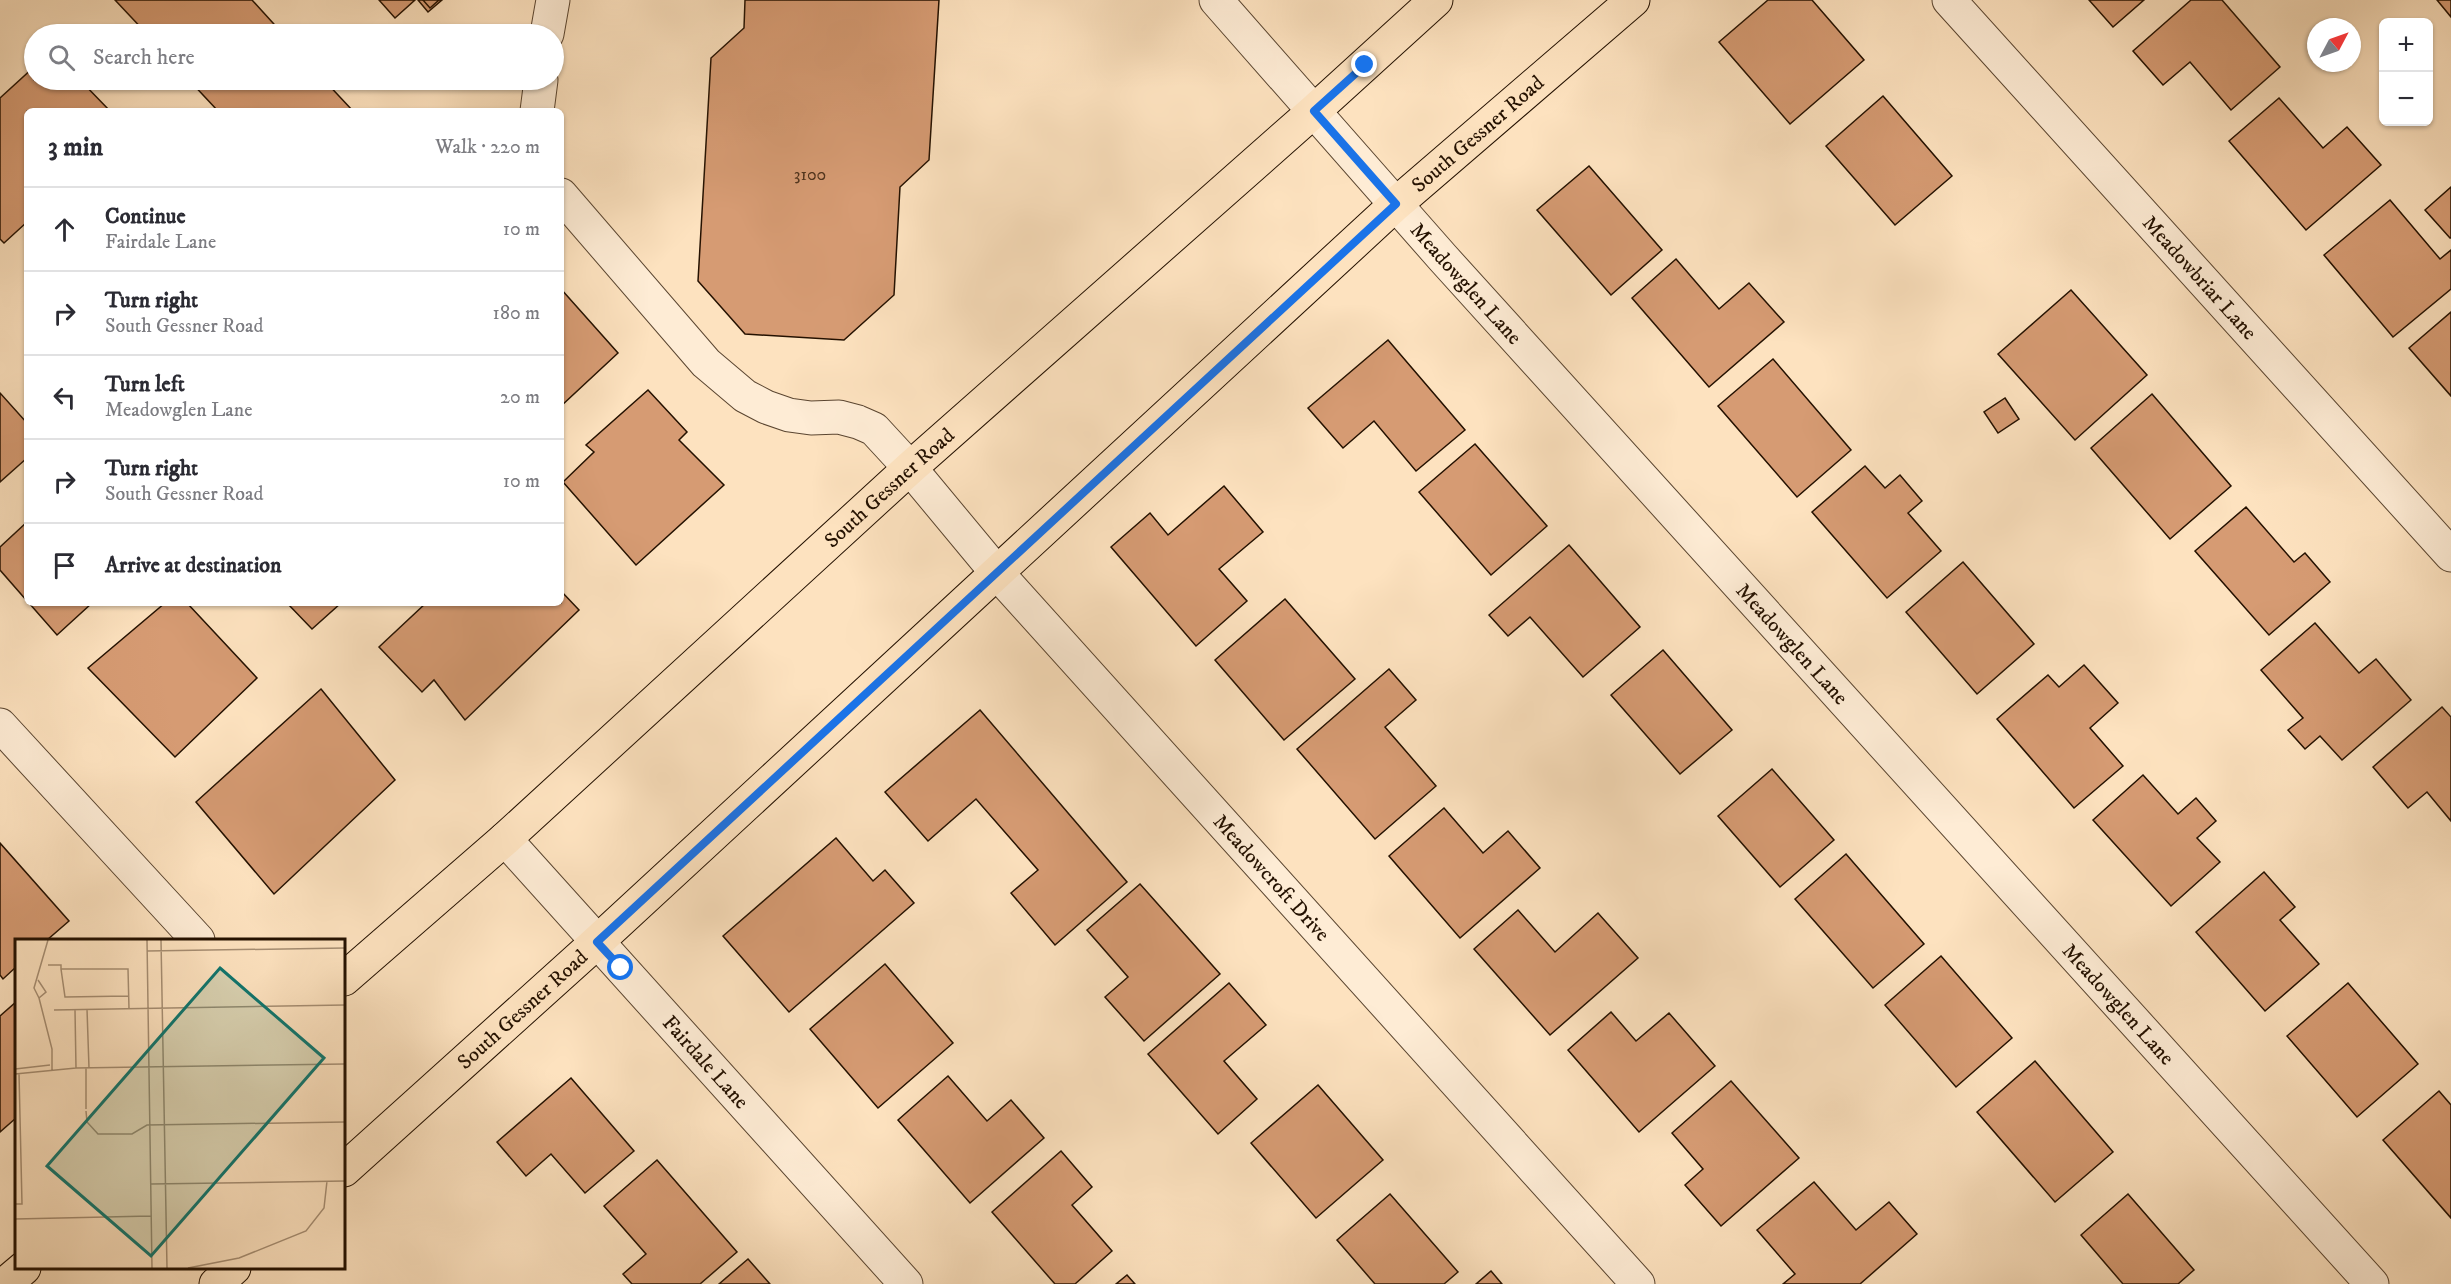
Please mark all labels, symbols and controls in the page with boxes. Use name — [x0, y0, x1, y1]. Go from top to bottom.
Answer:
north arrow — [2307, 18, 2361, 72]
map controls — [2379, 18, 2433, 126]
button: + — [2379, 18, 2433, 72]
search box — [24, 24, 564, 90]
icon: search — [45, 41, 78, 74]
text: Search here — [93, 44, 195, 71]
route end — [1351, 51, 1377, 77]
street label: South Gessner Road — [1407, 70, 1550, 199]
button: − — [2379, 72, 2433, 126]
text: 3 min — [48, 131, 103, 164]
text: Walk · 220 m — [435, 135, 540, 160]
house number: 3100 — [794, 164, 826, 186]
text: Continue — [105, 203, 186, 230]
street label: Meadowbriar Lane — [2136, 211, 2262, 346]
icon: ahead — [48, 213, 81, 246]
text: 10 m — [503, 217, 540, 242]
street label: Meadowglen Lane — [1404, 218, 1527, 351]
text: Fairdale Lane — [105, 230, 216, 255]
text: Turn right — [105, 287, 198, 314]
icon: right — [48, 297, 81, 330]
text: 180 m — [493, 301, 540, 326]
text: South Gessner Road — [105, 314, 264, 339]
text: Turn left — [105, 371, 185, 398]
icon: left — [48, 381, 81, 414]
text: 20 m — [500, 385, 540, 410]
text: Meadowglen Lane — [105, 398, 253, 423]
street label: South Gessner Road — [819, 422, 961, 554]
text: Turn right — [105, 455, 198, 482]
icon: right — [48, 465, 81, 498]
text: 10 m — [503, 469, 540, 494]
text: South Gessner Road — [105, 482, 264, 507]
icon: arrive — [48, 549, 81, 582]
text: Arrive at destination — [105, 552, 282, 579]
street label: Meadowglen Lane — [1730, 578, 1853, 711]
street label: Meadowcroft Drive — [1207, 809, 1335, 947]
street label: Meadowglen Lane — [2056, 938, 2180, 1071]
inset map — [15, 939, 345, 1269]
street label: South Gessner Road — [452, 944, 594, 1075]
route start — [607, 954, 633, 980]
street label: Fairdale Lane — [656, 1010, 754, 1115]

